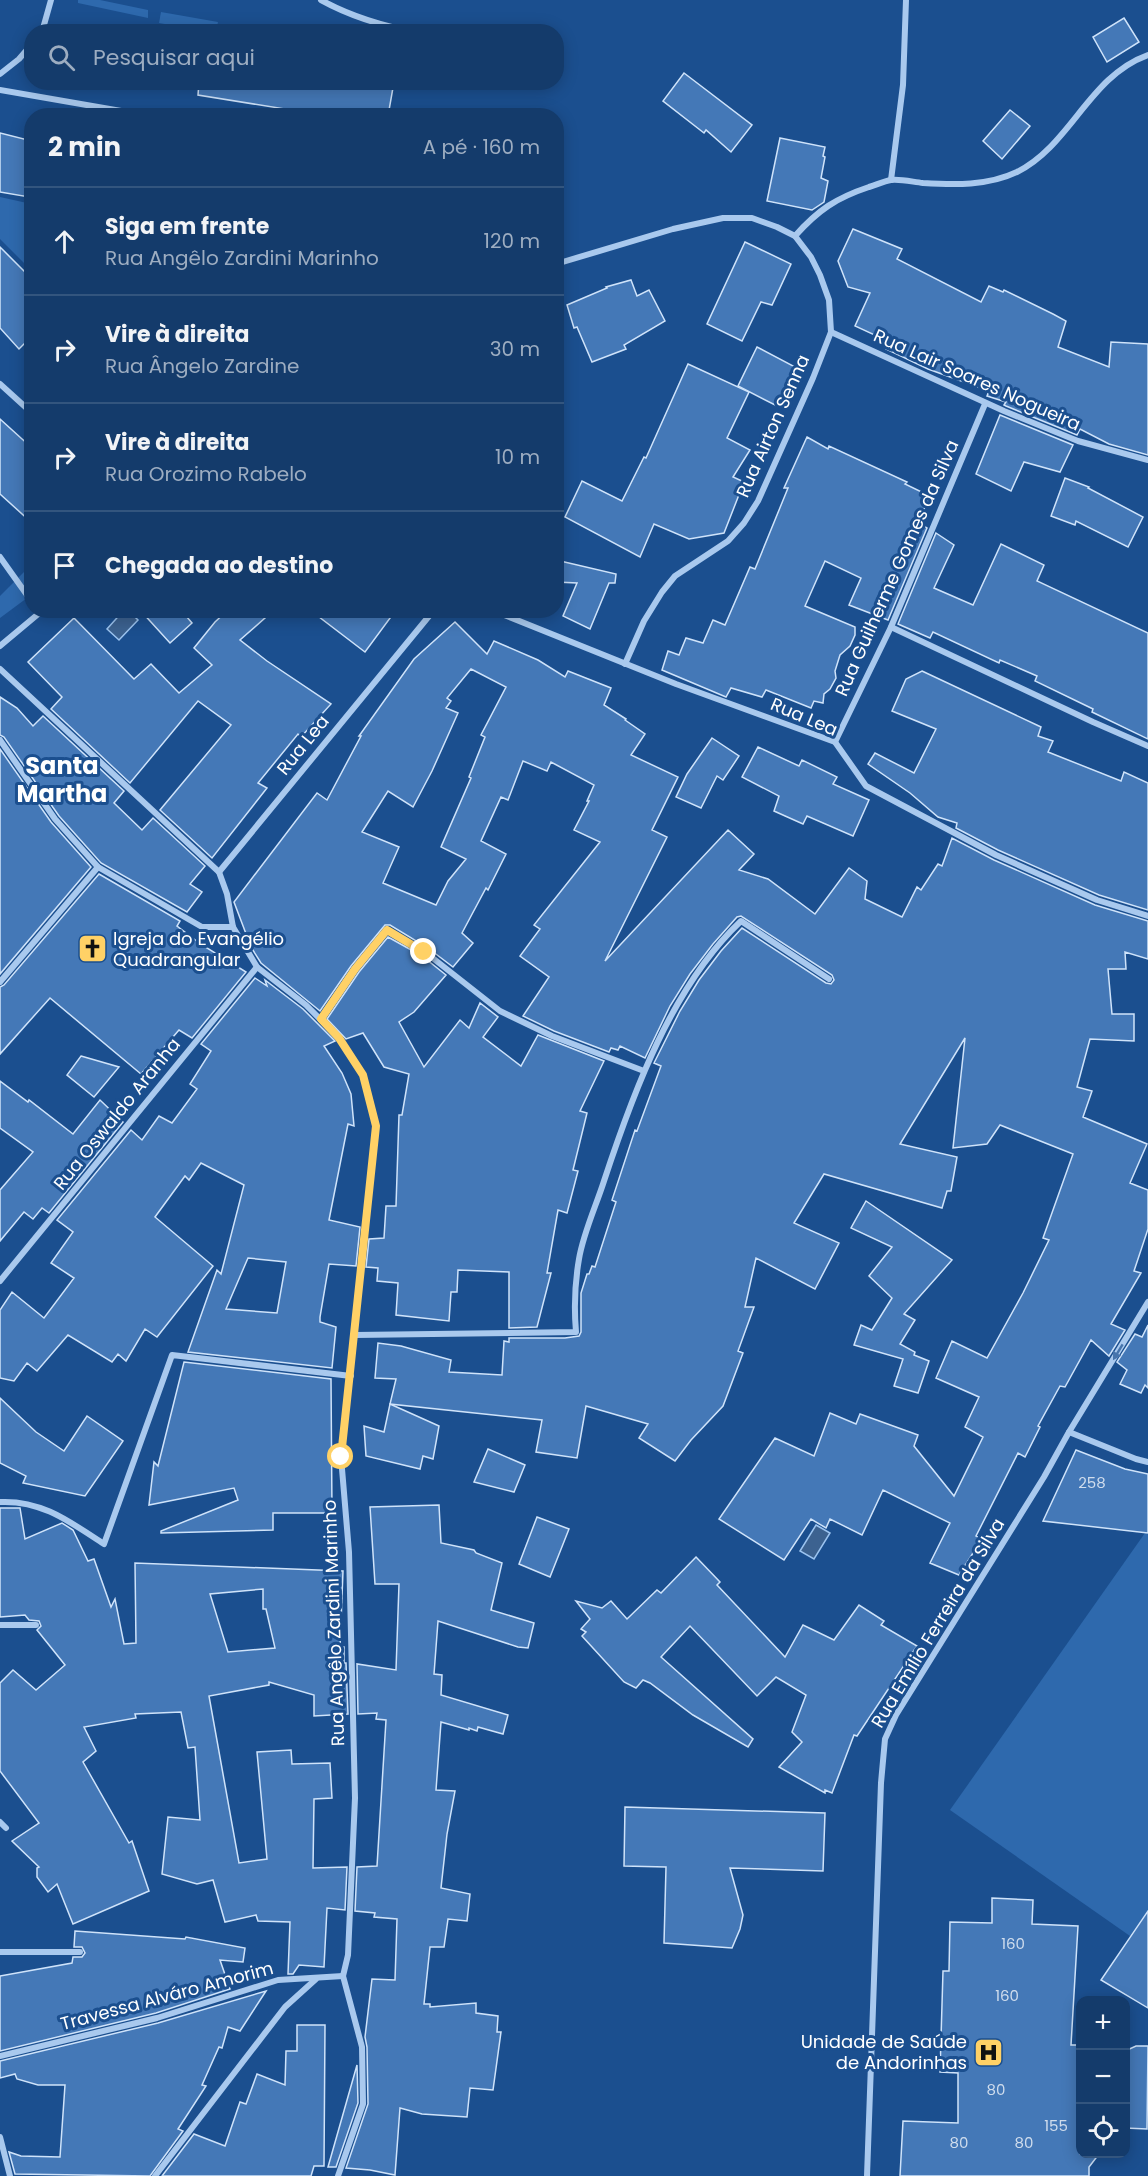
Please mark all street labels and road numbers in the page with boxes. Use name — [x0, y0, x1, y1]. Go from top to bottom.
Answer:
street label: Rua Lair Soares Nogueira — [870, 323, 1085, 437]
street label: Rua Airton Senna — [730, 350, 815, 501]
street label: Rua Guilherme Gomes da Silva — [829, 436, 964, 700]
street label: Rua Lea — [767, 691, 842, 742]
street label: Rua Lea — [271, 709, 335, 780]
street label: Rua Oswaldo Aranha — [47, 1032, 186, 1195]
street label: Rua Angêlo Zardini Marinho — [317, 1499, 350, 1747]
street label: Rua Emílio Ferreira da Silva — [865, 1513, 1010, 1732]
street label: Travessa Alváro Amorim — [58, 1955, 276, 2036]

